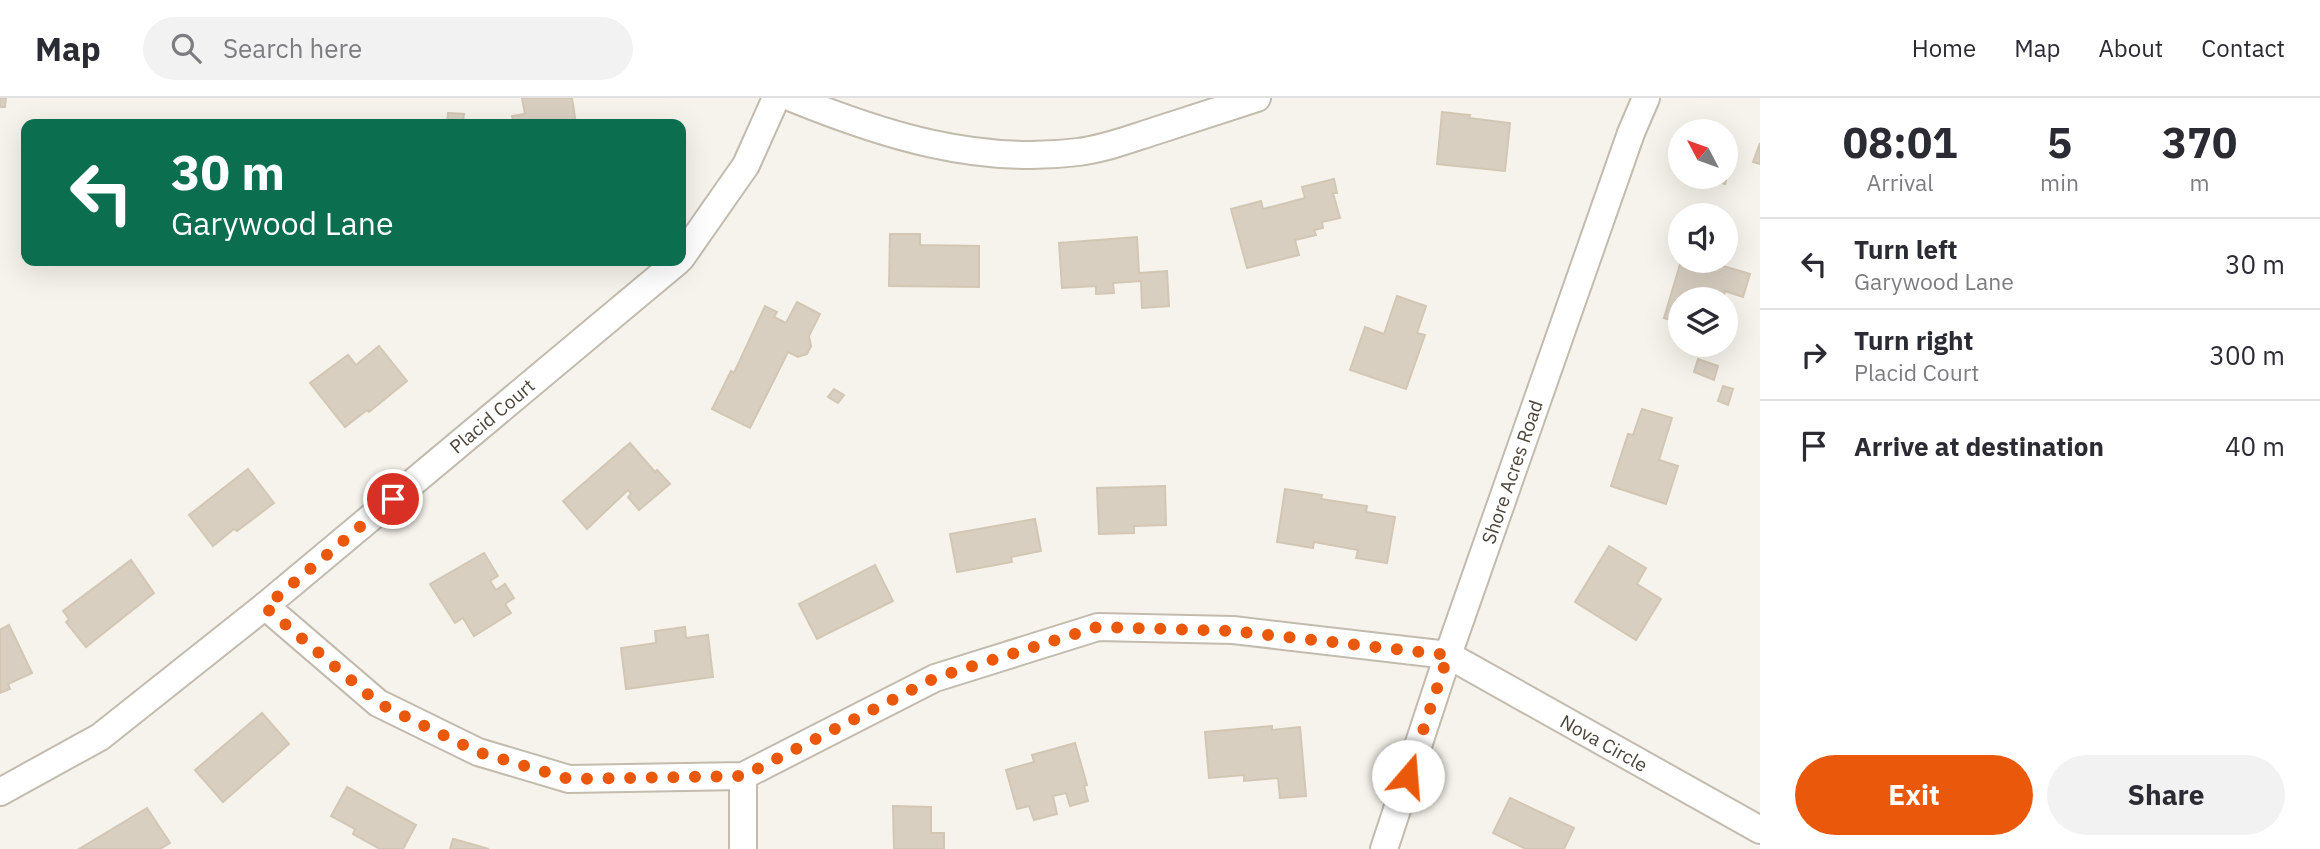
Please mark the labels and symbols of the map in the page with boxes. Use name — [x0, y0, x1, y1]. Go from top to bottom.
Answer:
north arrow — [1668, 119, 1738, 189]
street label: Placid Court — [445, 374, 539, 458]
street label: Shore Acres Road — [1476, 397, 1548, 547]
pin — [363, 469, 423, 529]
street label: Nova Circle — [1556, 709, 1652, 777]
position arrow — [1371, 739, 1445, 813]

